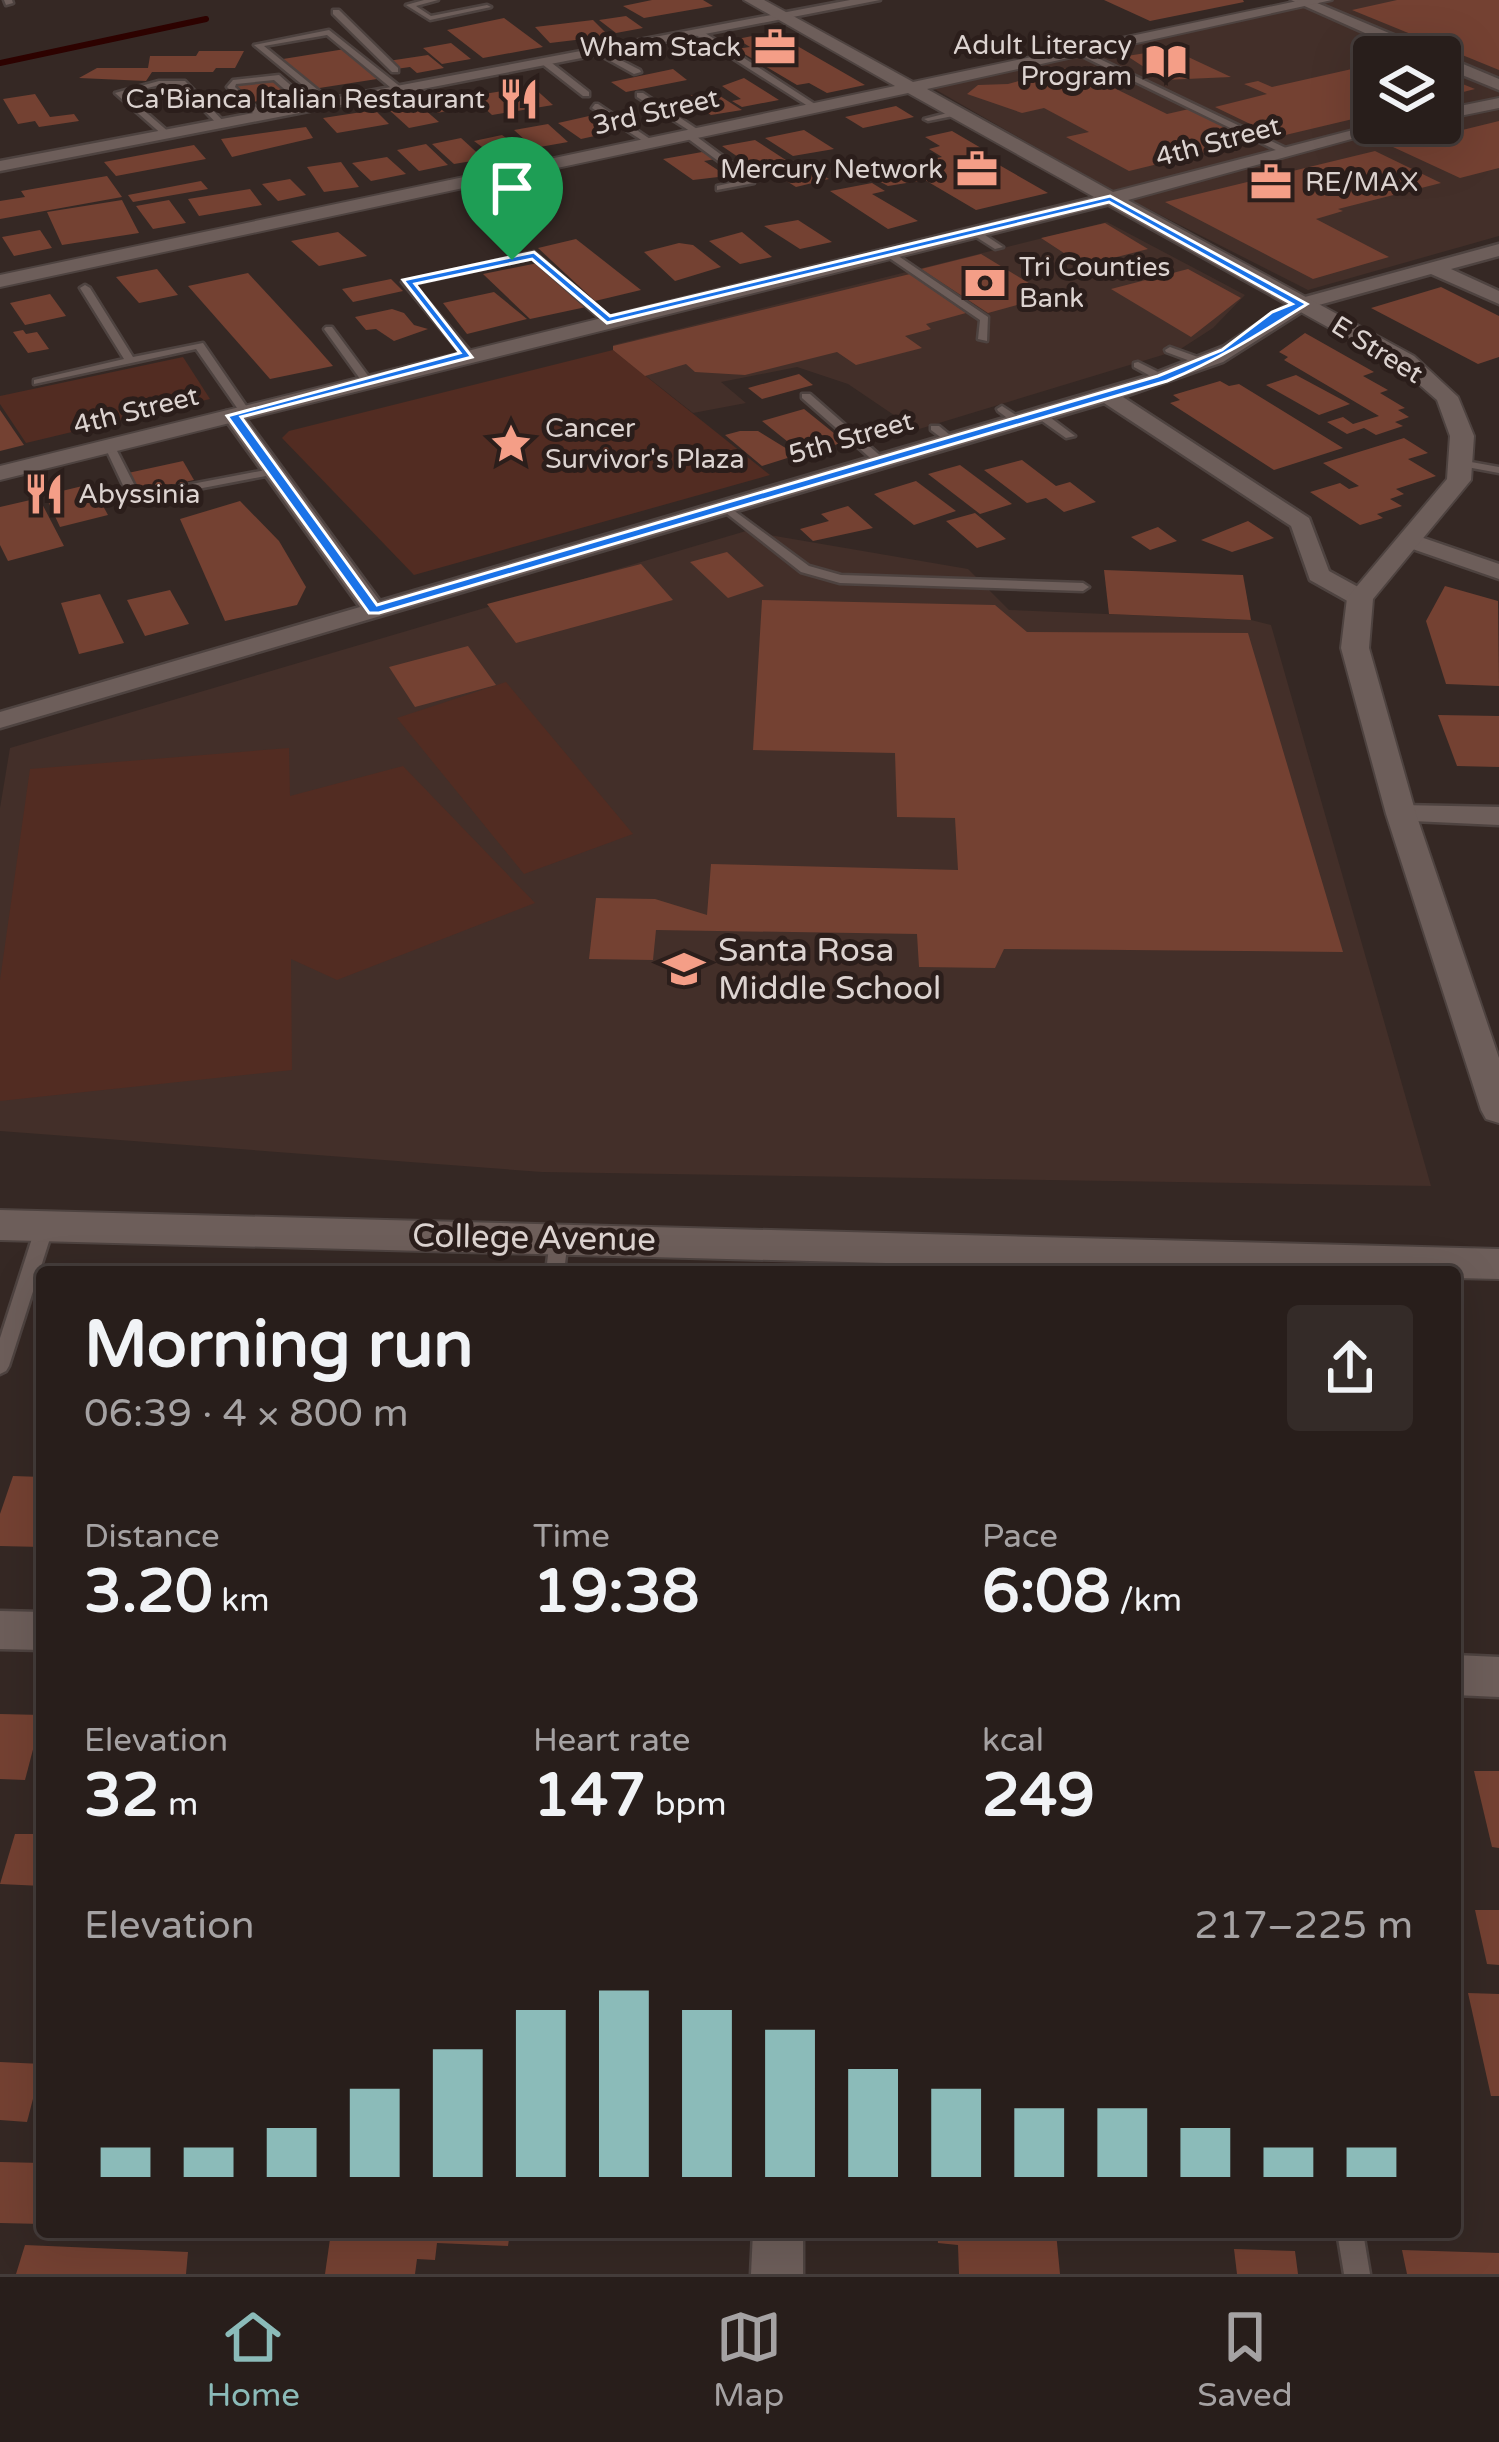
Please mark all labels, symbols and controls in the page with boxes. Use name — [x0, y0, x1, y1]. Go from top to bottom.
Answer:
office icon: Wham Stack — [752, 24, 798, 70]
place label: Adult Literacy Program — [953, 29, 1132, 93]
place label: Wham Stack — [580, 31, 741, 64]
map controls — [1353, 36, 1461, 144]
button: layers — [1353, 36, 1461, 144]
library icon: Adult Literacy Program — [1143, 38, 1189, 84]
restaurant icon: Ca'Bianca Italian Restaurant — [496, 76, 542, 122]
street label: 3rd Street — [590, 82, 722, 142]
place label: Ca'Bianca Italian Restaurant — [126, 83, 485, 116]
street label: 4th Street — [1152, 110, 1284, 174]
pin — [461, 137, 563, 260]
office icon: Mercury Network — [954, 146, 1000, 192]
place label: Mercury Network — [720, 153, 943, 186]
icon: arrive — [479, 155, 545, 221]
office icon: RE/MAX — [1248, 159, 1294, 205]
place label: RE/MAX — [1305, 166, 1418, 199]
place label: Tri Counties Bank — [1019, 251, 1171, 315]
bank icon: Tri Counties Bank — [962, 260, 1008, 306]
street label: E Street — [1325, 309, 1429, 391]
street label: 4th Street — [70, 380, 202, 442]
street label: 5th Street — [785, 405, 917, 471]
place label: Cancer Survivor's Plaza — [545, 412, 745, 476]
place icon: Cancer Survivor's Plaza — [488, 421, 534, 467]
restaurant icon: Abyssinia — [21, 471, 67, 517]
place label: Abyssinia — [78, 478, 200, 511]
place label: Santa Rosa Middle School — [718, 931, 941, 1008]
school or university icon: Santa Rosa Middle School — [661, 946, 707, 992]
street label: College Avenue — [412, 1216, 656, 1260]
text: Morning run — [84, 1305, 474, 1385]
button: share — [1287, 1305, 1413, 1431]
text: 06:39 · 4 × 800 m — [84, 1390, 409, 1437]
text: Distance — [84, 1517, 220, 1556]
text: Time — [533, 1517, 610, 1556]
text: Pace — [982, 1517, 1058, 1556]
text: 3.20 — [84, 1556, 213, 1628]
text: 19:38 — [533, 1556, 699, 1628]
text: 6:08 — [982, 1556, 1111, 1628]
text: km — [213, 1581, 270, 1620]
text: /km — [1111, 1581, 1182, 1620]
text: Elevation — [84, 1721, 228, 1760]
text: Heart rate — [533, 1721, 690, 1760]
text: kcal — [982, 1721, 1044, 1760]
text: 32 — [84, 1760, 159, 1832]
text: 147 — [533, 1760, 646, 1832]
text: 249 — [982, 1760, 1095, 1832]
text: m — [159, 1785, 198, 1824]
text: bpm — [646, 1785, 727, 1824]
text: Elevation — [84, 1902, 254, 1949]
text: 217–225 m — [1194, 1902, 1413, 1949]
tab: Home — [206, 2304, 300, 2415]
tab: Map — [713, 2304, 784, 2415]
tab: Saved — [1197, 2304, 1293, 2415]

